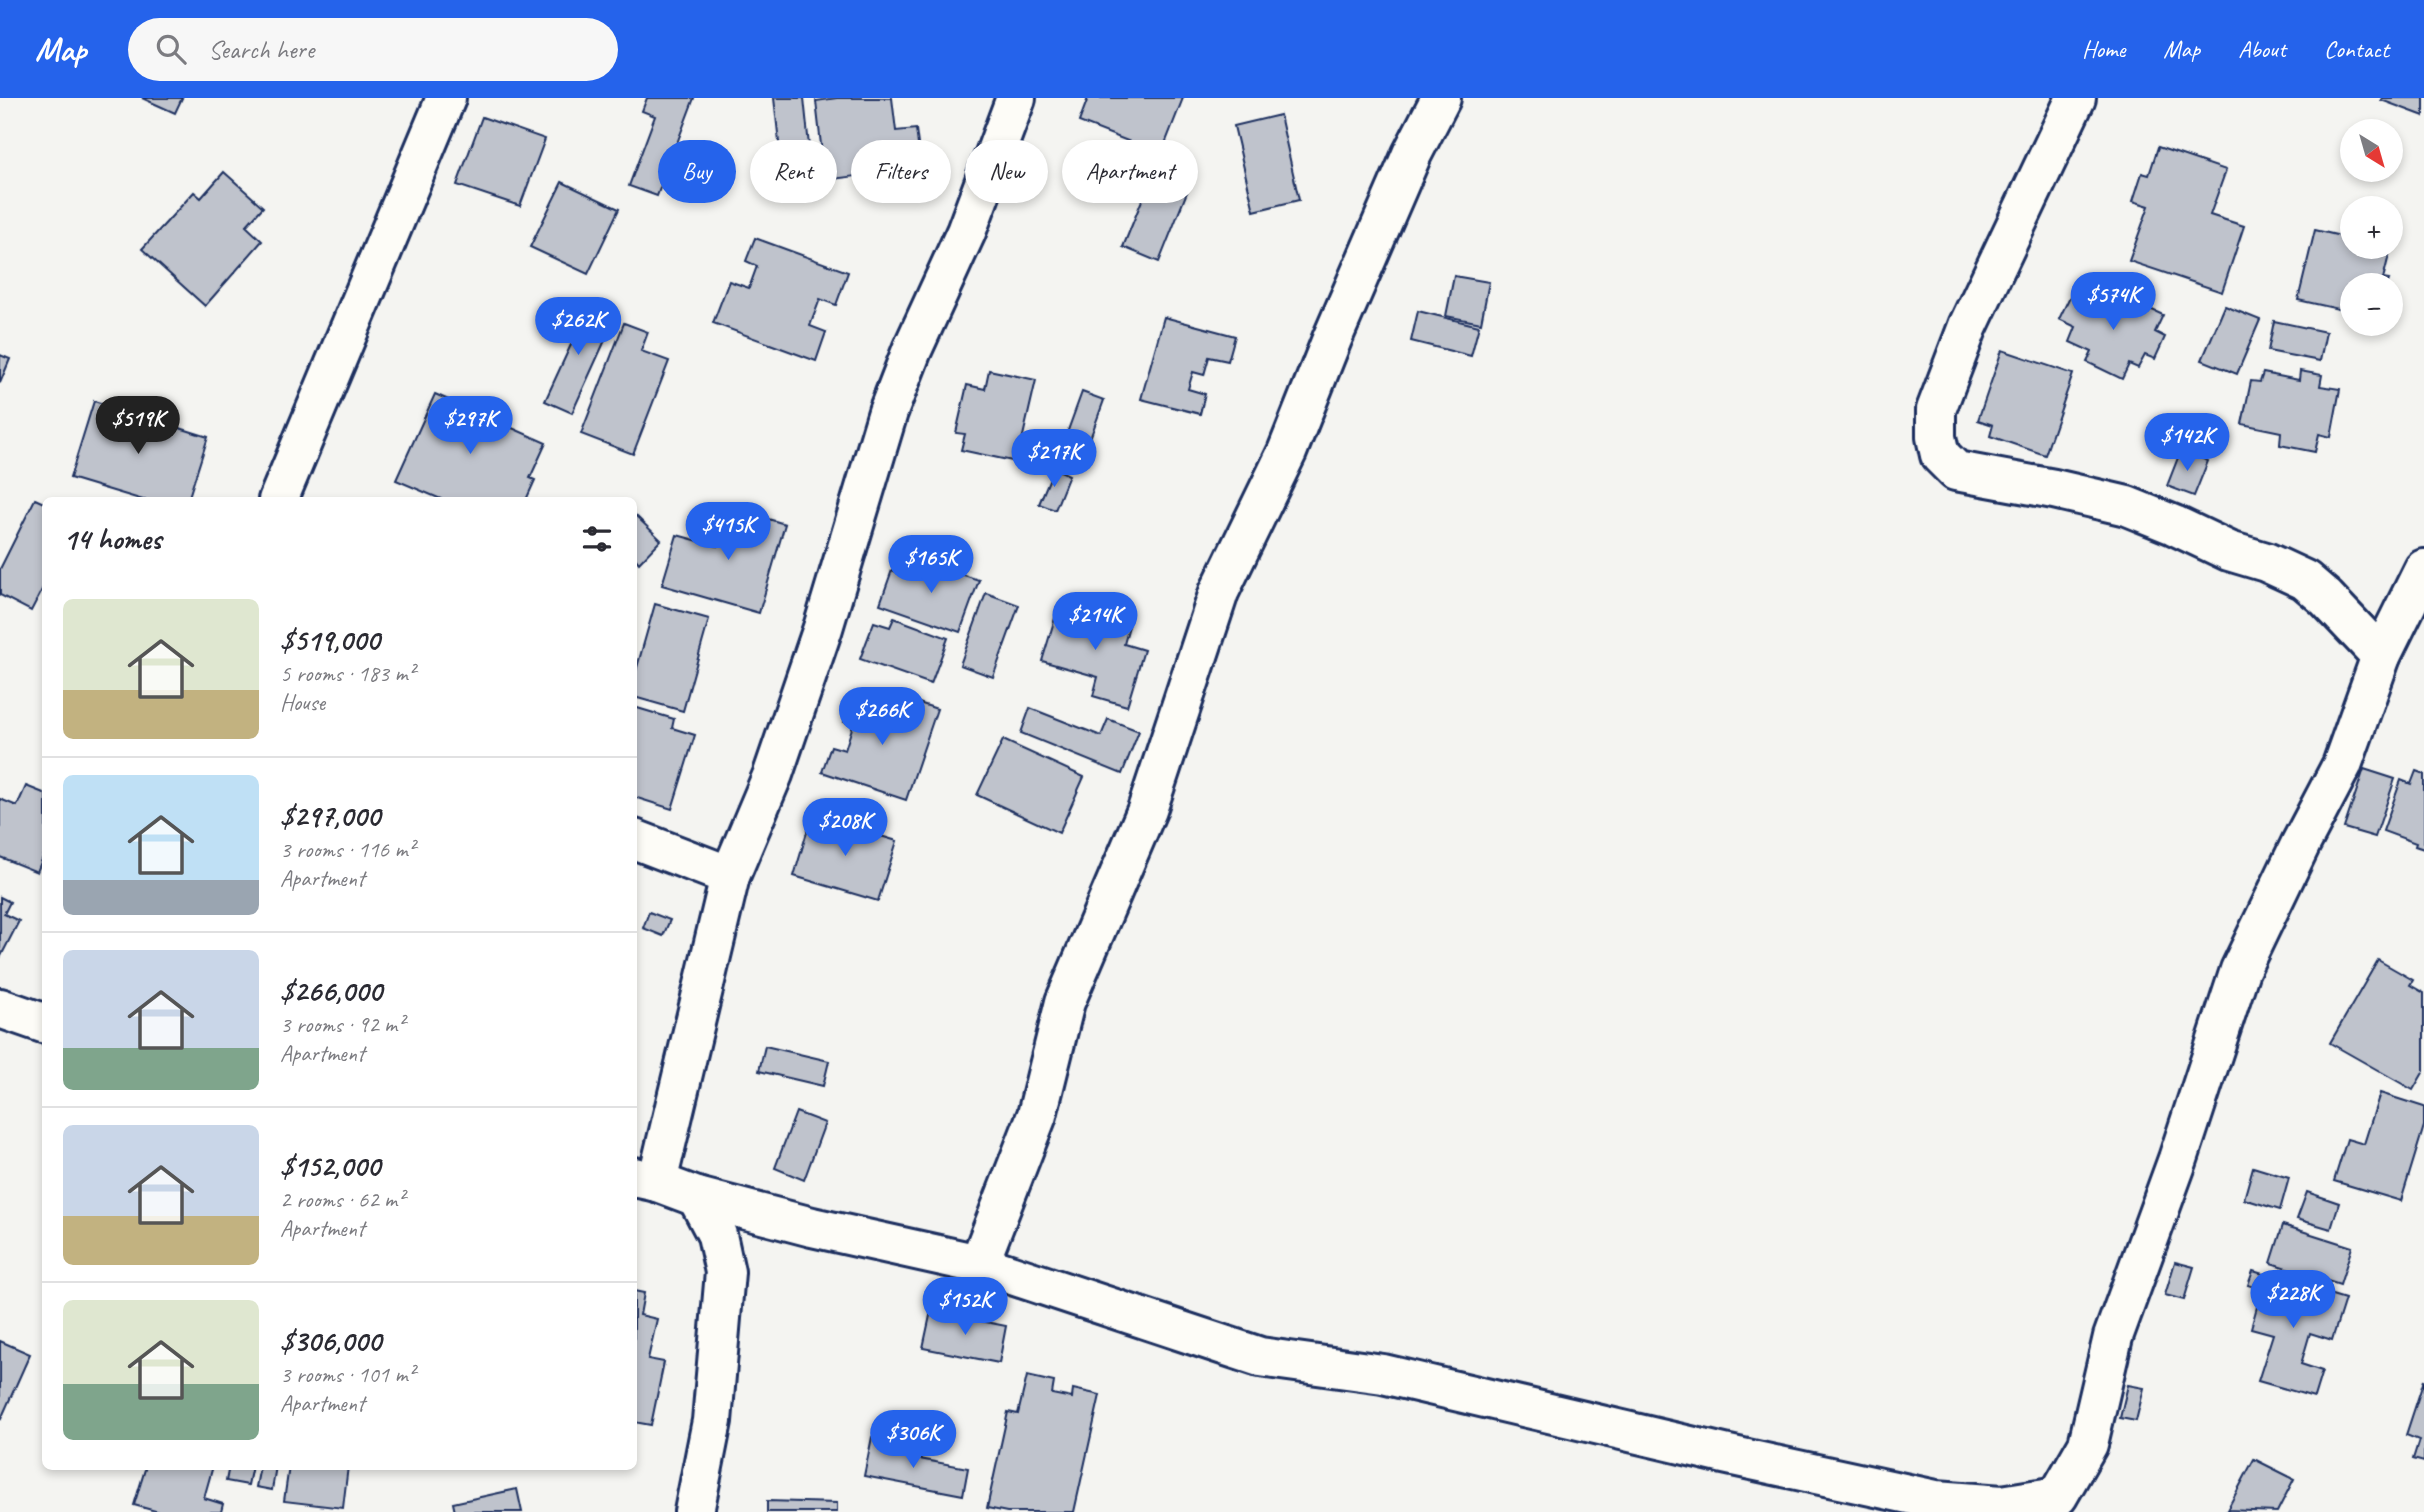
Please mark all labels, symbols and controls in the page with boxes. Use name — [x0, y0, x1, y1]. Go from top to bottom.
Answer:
search box — [128, 18, 618, 81]
text: Map — [35, 28, 86, 70]
icon: search — [152, 30, 190, 68]
text: Search here — [208, 33, 314, 66]
text: Home — [2082, 34, 2125, 64]
text: Map — [2163, 34, 2200, 64]
text: About — [2238, 34, 2286, 64]
text: Contact — [2324, 34, 2389, 64]
north arrow — [2340, 119, 2403, 182]
map controls — [2340, 119, 2403, 336]
chip: Buy — [658, 140, 736, 203]
chip: Rent — [750, 140, 837, 203]
chip: Filters — [851, 140, 951, 203]
chip: New — [965, 140, 1048, 203]
chip: Apartment — [1062, 140, 1198, 203]
button: + — [2340, 196, 2403, 259]
pin: $574K — [2064, 272, 2162, 332]
button: − — [2340, 273, 2403, 336]
text: $574K — [2087, 280, 2139, 309]
pin: $262K — [529, 298, 627, 357]
text: $262K — [551, 305, 605, 334]
pin: $519K — [89, 396, 187, 456]
pin: $297K — [421, 396, 519, 456]
text: $519K — [112, 404, 164, 433]
text: $297K — [444, 404, 496, 433]
pin: $142K — [2138, 414, 2236, 473]
text: $142K — [2160, 421, 2214, 450]
pin: $217K — [1005, 430, 1103, 489]
text: $217K — [1028, 437, 1081, 466]
pin: $415K — [679, 503, 777, 562]
text: $415K — [702, 510, 754, 539]
text: 14 homes — [63, 520, 161, 558]
icon: filters — [578, 520, 616, 558]
pin: $165K — [882, 536, 980, 595]
text: $165K — [904, 543, 958, 572]
pin: $214K — [1046, 592, 1144, 652]
text: $214K — [1068, 600, 1122, 629]
text: $519,000 — [280, 621, 380, 659]
icon: home — [119, 627, 203, 711]
text: 5 rooms · 183 m² — [280, 659, 415, 688]
text: House — [280, 688, 325, 717]
pin: $266K — [833, 688, 931, 747]
text: $266K — [855, 695, 909, 724]
text: $297,000 — [280, 797, 380, 835]
pin: $208K — [796, 798, 894, 858]
icon: home — [119, 803, 203, 887]
text: $208K — [818, 806, 872, 835]
text: 3 rooms · 116 m² — [280, 835, 415, 864]
text: Apartment — [280, 864, 365, 893]
text: $266,000 — [280, 972, 382, 1010]
icon: home — [119, 978, 203, 1062]
text: 3 rooms · 92 m² — [280, 1010, 404, 1039]
text: Apartment — [280, 1039, 365, 1068]
text: $152,000 — [280, 1147, 380, 1185]
icon: home — [119, 1153, 203, 1237]
text: 2 rooms · 62 m² — [280, 1185, 404, 1214]
text: Apartment — [280, 1214, 365, 1243]
pin: $228K — [2244, 1270, 2342, 1330]
pin: $152K — [916, 1278, 1014, 1337]
text: $228K — [2266, 1278, 2320, 1307]
text: $152K — [939, 1285, 991, 1314]
text: $306,000 — [280, 1322, 381, 1360]
icon: home — [119, 1328, 203, 1412]
text: 3 rooms · 101 m² — [280, 1360, 415, 1389]
text: Apartment — [280, 1389, 365, 1418]
pin: $306K — [864, 1410, 962, 1470]
text: $306K — [886, 1418, 940, 1447]

